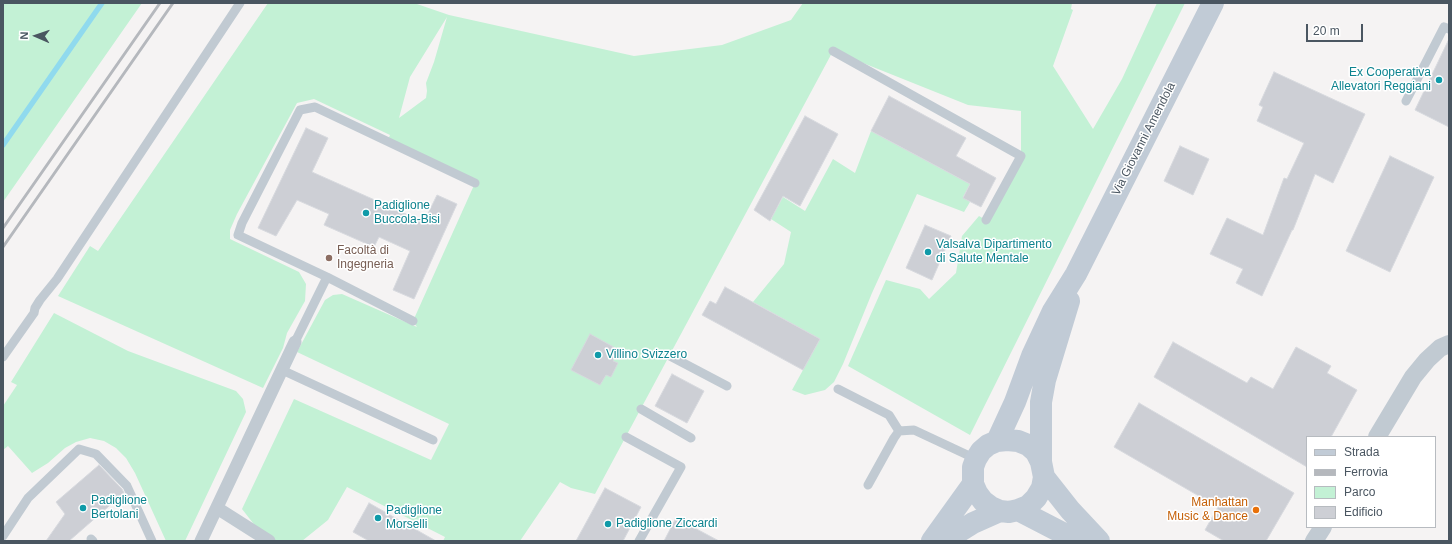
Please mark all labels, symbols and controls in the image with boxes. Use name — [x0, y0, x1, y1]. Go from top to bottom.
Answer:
north arrow — [16, 16, 56, 56]
scale bar — [1308, 16, 1365, 42]
text: 20 m — [1313, 24, 1340, 38]
text: N — [18, 31, 30, 40]
place label: Ex Cooperativa Allevatori Reggiani — [1331, 66, 1431, 94]
marker: Ex Cooperativa Allevatori Reggiani — [1434, 75, 1444, 85]
street label: Via Giovanni Amendola — [1109, 80, 1179, 198]
place label: Padiglione Buccola-Bisi — [374, 199, 440, 227]
marker: Padiglione Buccola-Bisi — [361, 208, 371, 218]
place label: Valsalva Dipartimento di Salute Mentale — [936, 238, 1052, 266]
place label: Facoltà di Ingegneria — [337, 244, 394, 272]
marker: Valsalva Dipartimento di Salute Mentale — [923, 247, 933, 257]
marker: Facoltà di Ingegneria — [324, 253, 334, 263]
place label: Villino Svizzero — [606, 348, 687, 362]
marker: Villino Svizzero — [593, 350, 603, 360]
legend — [1306, 436, 1436, 528]
text: Strada — [1344, 445, 1379, 459]
text: Ferrovia — [1344, 465, 1388, 479]
text: Parco — [1344, 485, 1375, 499]
place label: Padiglione Bertolani — [91, 494, 147, 522]
place label: Manhattan Music & Dance — [1167, 496, 1248, 524]
marker: Padiglione Bertolani — [78, 503, 88, 513]
place label: Padiglione Morselli — [386, 504, 442, 532]
marker: Manhattan Music & Dance — [1251, 505, 1261, 515]
text: Edificio — [1344, 505, 1383, 519]
marker: Padiglione Morselli — [373, 513, 383, 523]
place label: Padiglione Ziccardi — [616, 517, 717, 531]
marker: Padiglione Ziccardi — [603, 519, 613, 529]

